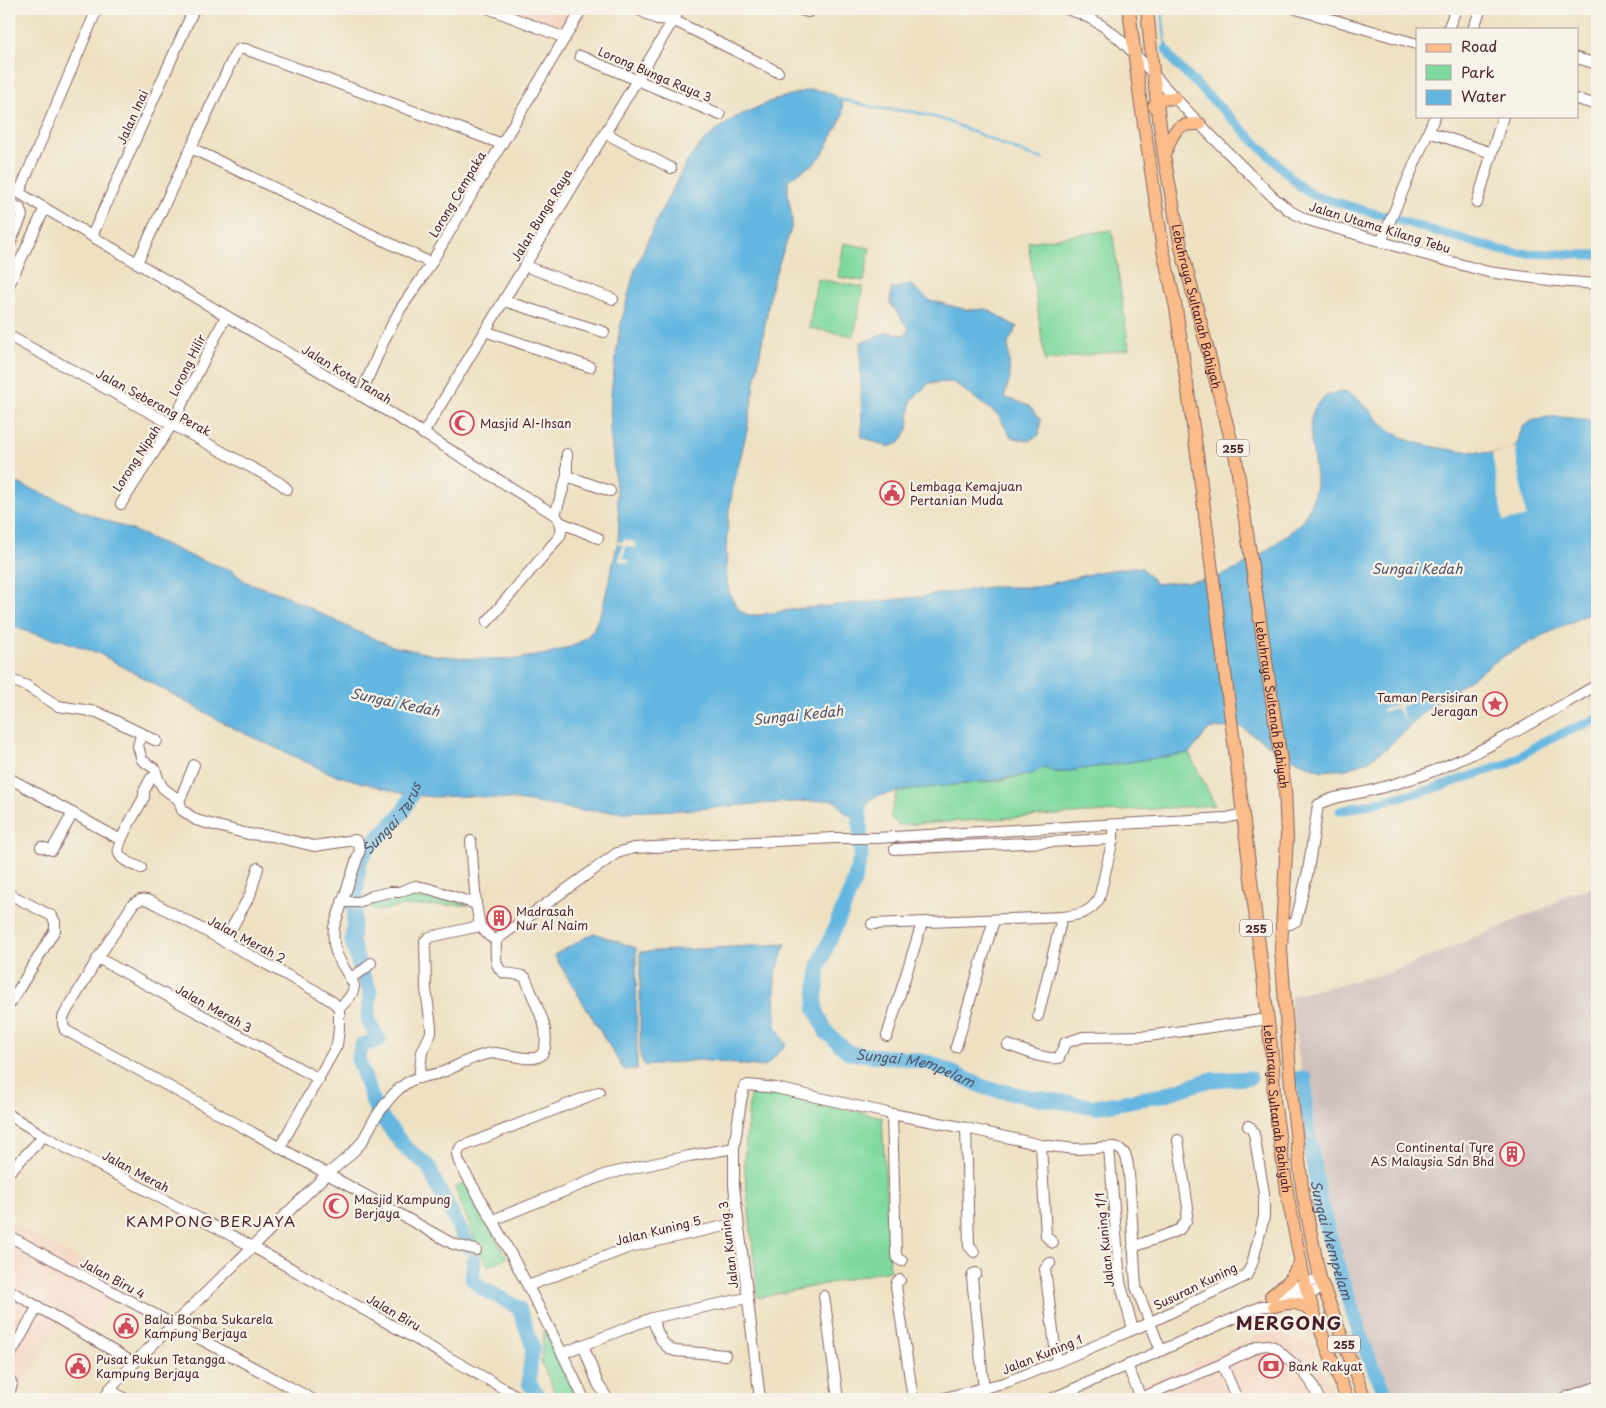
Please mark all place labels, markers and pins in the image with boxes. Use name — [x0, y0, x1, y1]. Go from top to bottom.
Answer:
mosque icon: Masjid Al-Ihsan — [449, 410, 475, 436]
place label: Masjid Al-Ihsan — [480, 414, 572, 432]
place label: Lembaga Kemajuan Pertanian Muda — [910, 477, 1022, 509]
public building icon: Lembaga Kemajuan Pertanian Muda — [879, 480, 905, 506]
place label: Taman Persisiran Jeragan — [1377, 688, 1478, 720]
place icon: Taman Persisiran Jeragan — [1482, 691, 1508, 717]
place label: Madrasah Nur Al Naim — [516, 902, 588, 934]
building icon: Madrasah Nur Al Naim — [486, 905, 512, 931]
place label: Continental Tyre AS Malaysia Sdn Bhd — [1371, 1138, 1494, 1170]
building icon: Continental Tyre AS Malaysia Sdn Bhd — [1499, 1141, 1525, 1167]
place label: Masjid Kampung Berjaya — [354, 1190, 451, 1222]
mosque icon: Masjid Kampung Berjaya — [323, 1193, 349, 1219]
place label: Balai Bomba Sukarela Kampung Berjaya — [144, 1310, 273, 1342]
public building icon: Balai Bomba Sukarela Kampung Berjaya — [113, 1313, 139, 1339]
place label: Pusat Rukun Tetangga Kampung Berjaya — [96, 1350, 226, 1382]
public building icon: Pusat Rukun Tetangga Kampung Berjaya — [65, 1353, 91, 1379]
bank icon: Bank Rakyat — [1258, 1353, 1284, 1379]
place label: Bank Rakyat — [1288, 1357, 1363, 1375]

